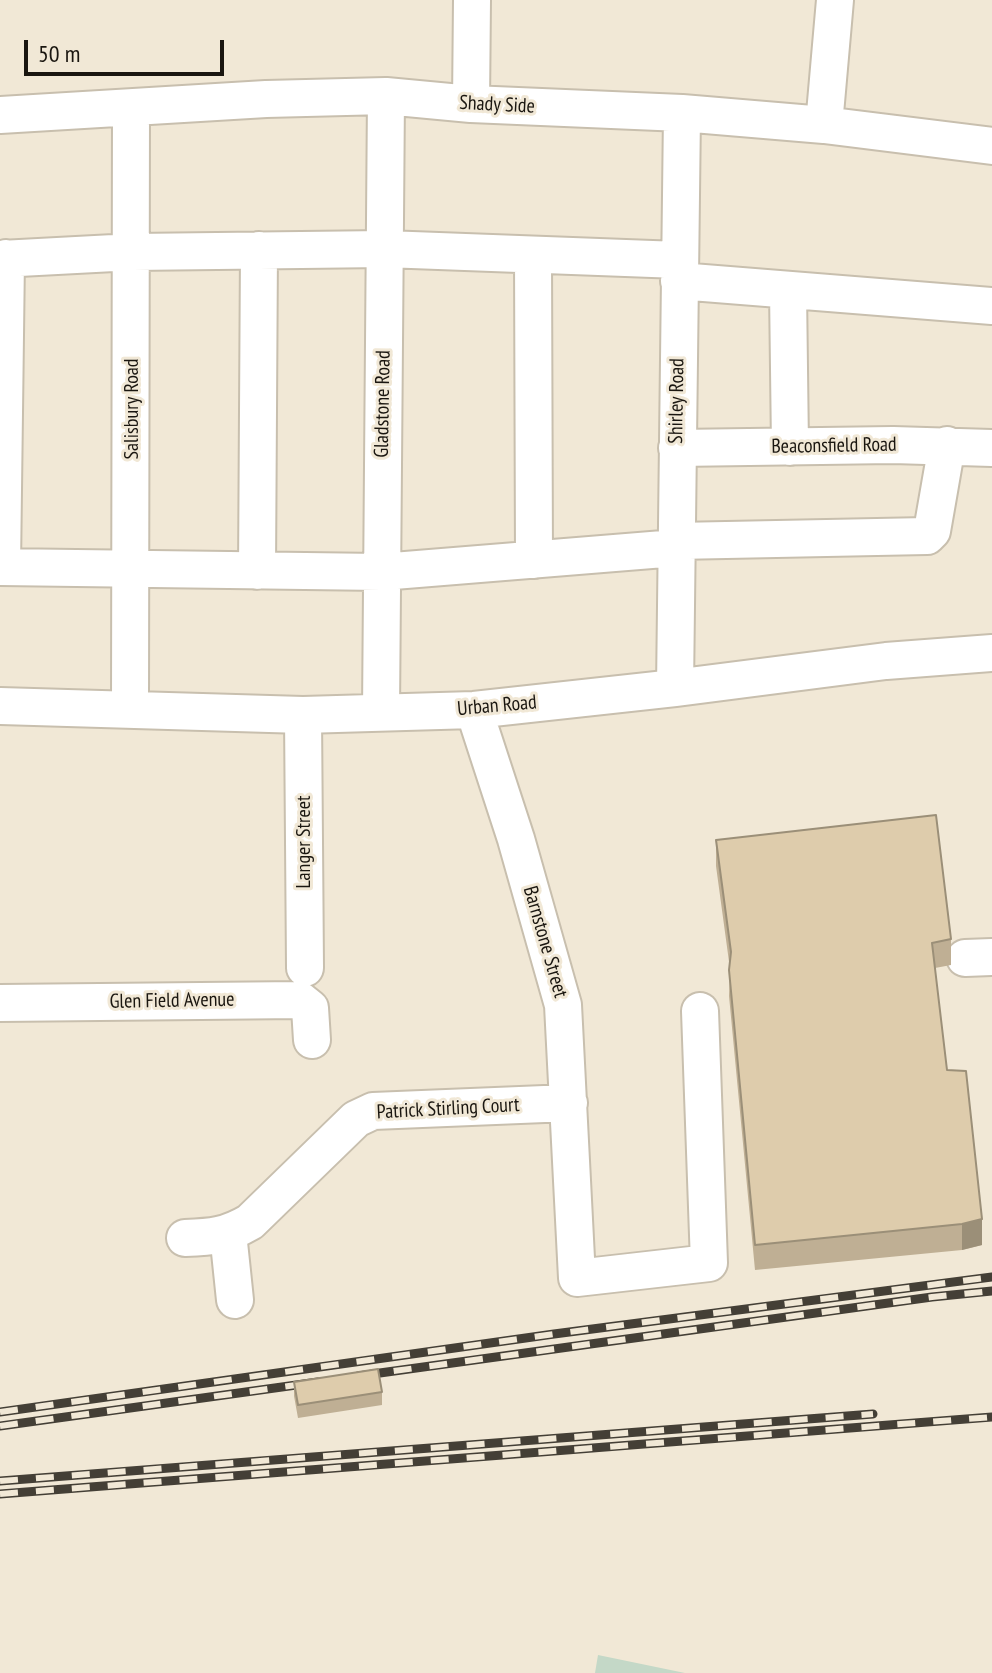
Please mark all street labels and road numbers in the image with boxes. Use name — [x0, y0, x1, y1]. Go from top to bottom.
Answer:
street label: Shady Side — [459, 91, 535, 119]
street label: Gladstone Road — [370, 350, 396, 458]
street label: Salisbury Road — [120, 358, 144, 460]
street label: Shirley Road — [664, 358, 690, 444]
street label: Beaconsfield Road — [771, 433, 897, 459]
street label: Urban Road — [456, 691, 538, 721]
street label: Langer Street — [292, 796, 316, 888]
street label: Barnstone Street — [518, 883, 572, 1001]
street label: Glen Field Avenue — [109, 988, 235, 1014]
street label: Patrick Stirling Court — [376, 1093, 520, 1125]

